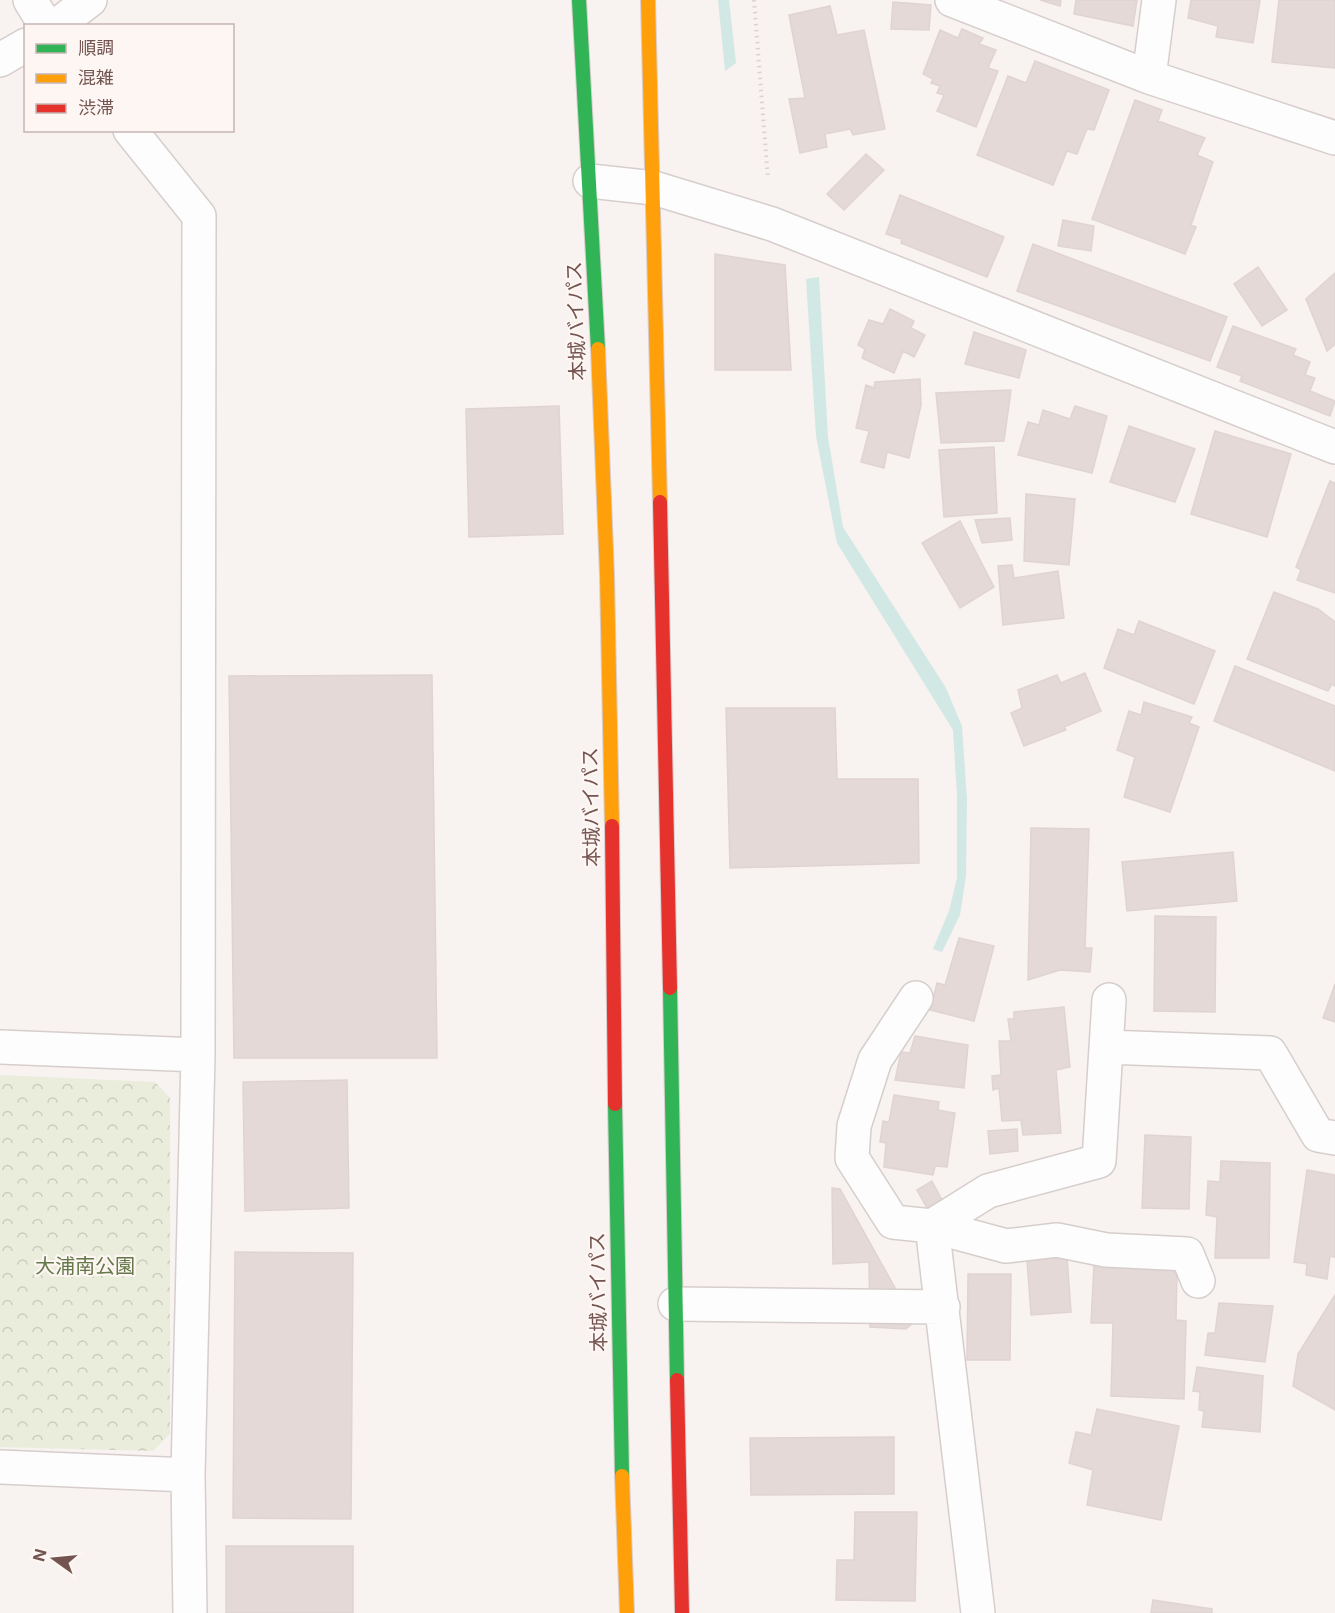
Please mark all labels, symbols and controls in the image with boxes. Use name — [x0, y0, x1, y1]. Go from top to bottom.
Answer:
legend — [24, 24, 234, 132]
text: 順調 — [78, 37, 114, 58]
text: 混雑 — [78, 67, 114, 88]
text: 渋滞 — [78, 97, 114, 118]
street label: 本城バイパス — [562, 261, 590, 381]
street label: 本城バイパス — [578, 747, 604, 867]
street label: 本城バイパス — [585, 1232, 611, 1352]
park label: 大浦南公園 — [35, 1254, 135, 1278]
north arrow — [24, 1529, 84, 1589]
text: N — [28, 1547, 51, 1564]

